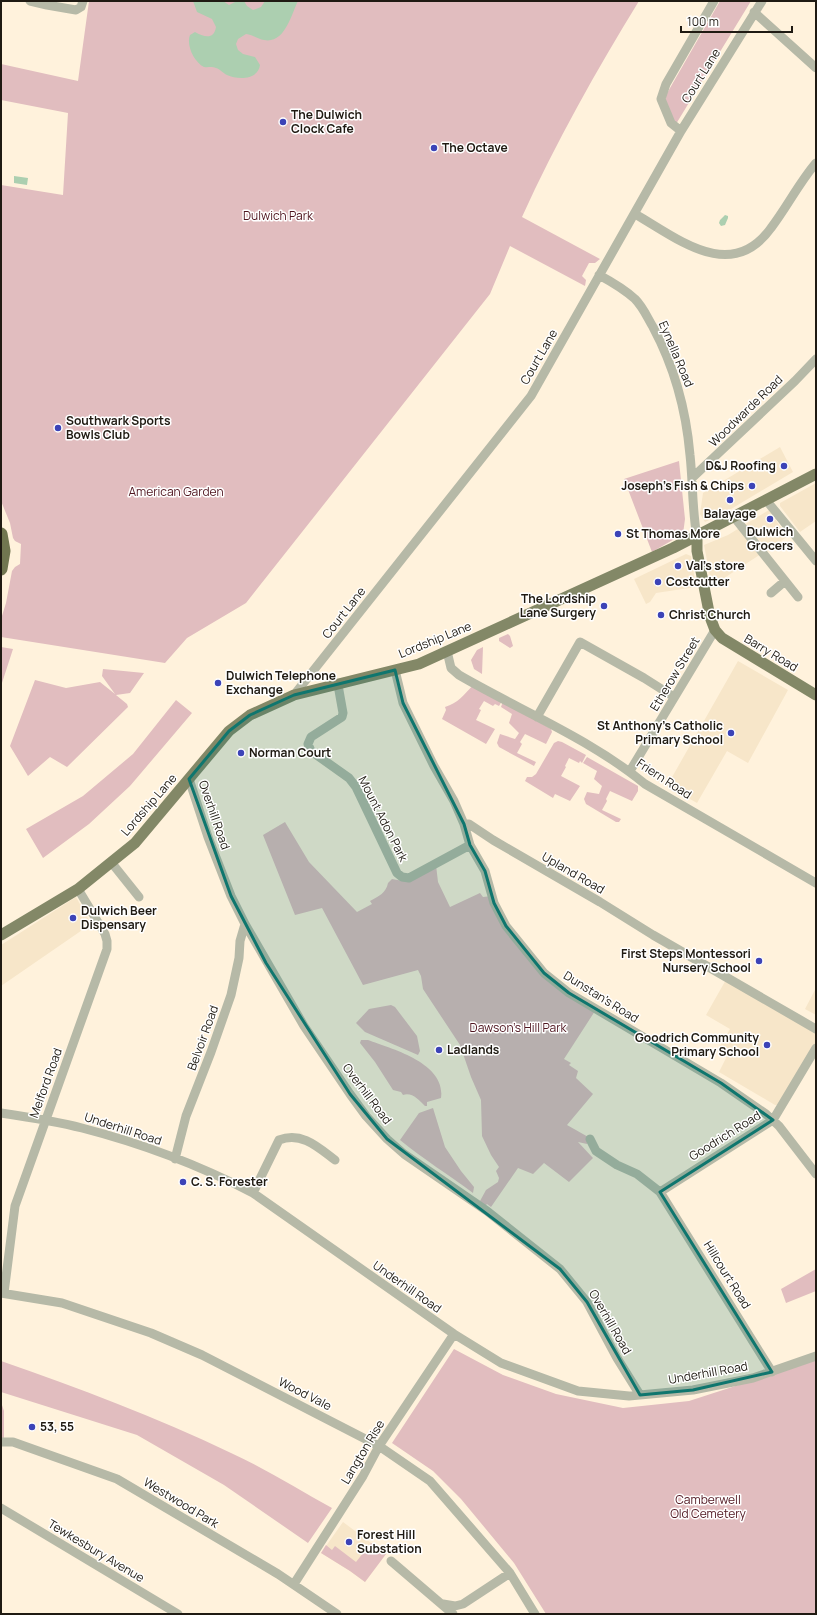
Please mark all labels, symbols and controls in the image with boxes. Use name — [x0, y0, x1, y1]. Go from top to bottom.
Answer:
scale bar — [681, 8, 792, 34]
text: 100 m — [687, 13, 719, 30]
street label: Court Lane — [677, 45, 724, 106]
place label: The Dulwich Clock Cafe — [291, 106, 362, 137]
marker: The Dulwich Clock Cafe — [278, 117, 288, 127]
place label: The Octave — [442, 139, 508, 156]
marker: The Octave — [429, 143, 439, 153]
park label: Dulwich Park — [243, 207, 314, 224]
street label: Eynella Road — [655, 318, 698, 390]
street label: Court Lane — [516, 326, 561, 388]
street label: Woodwarde Road — [705, 371, 786, 450]
place label: Southwark Sports Bowls Club — [66, 412, 171, 443]
marker: Southwark Sports Bowls Club — [53, 423, 63, 433]
place label: D&J Roofing — [705, 457, 776, 474]
marker: D&J Roofing — [779, 461, 789, 471]
place label: Joseph's Fish & Chips — [621, 477, 744, 494]
marker: Joseph's Fish & Chips — [747, 481, 757, 491]
park label: American Garden — [128, 483, 224, 500]
marker: Balayage — [725, 495, 735, 505]
place label: Balayage — [704, 505, 756, 522]
marker: Dulwich Grocers — [765, 514, 775, 524]
place label: Dulwich Grocers — [747, 523, 793, 554]
place label: St Thomas More — [626, 525, 720, 542]
marker: St Thomas More — [613, 529, 623, 539]
place label: Val's store — [686, 557, 745, 574]
marker: Val's store — [673, 561, 683, 571]
place label: Costcutter — [666, 573, 730, 590]
marker: Costcutter — [653, 577, 663, 587]
street label: Court Lane — [318, 583, 369, 642]
place label: The Lordship Lane Surgery — [520, 590, 596, 621]
marker: The Lordship Lane Surgery — [599, 601, 609, 611]
place label: Christ Church — [669, 606, 751, 623]
marker: Christ Church — [656, 610, 666, 620]
street label: Lordship Lane — [396, 617, 474, 662]
street label: Barry Road — [741, 630, 801, 675]
street label: Etherow Street — [646, 633, 704, 714]
place label: Dulwich Telephone Exchange — [226, 667, 336, 698]
marker: Dulwich Telephone Exchange — [213, 678, 223, 688]
place label: St Anthony's Catholic Primary School — [597, 717, 723, 748]
marker: St Anthony's Catholic Primary School — [726, 728, 736, 738]
place label: Norman Court — [249, 744, 331, 761]
marker: Norman Court — [236, 748, 246, 758]
street label: Friern Road — [633, 754, 695, 803]
street label: Lordship Lane — [117, 770, 180, 839]
street label: Mount Adon Park — [355, 773, 413, 865]
street label: Overhill Road — [195, 778, 234, 852]
street label: Upland Road — [539, 848, 608, 897]
place label: Dulwich Beer Dispensary — [81, 902, 157, 933]
marker: Dulwich Beer Dispensary — [68, 913, 78, 923]
place label: First Steps Montessori Nursery School — [621, 945, 751, 976]
marker: First Steps Montessori Nursery School — [754, 956, 764, 966]
street label: Dunstan's Road — [560, 967, 642, 1026]
street label: Belvoir Road — [183, 1003, 222, 1073]
park label: Dawson's Hill Park — [470, 1019, 567, 1036]
place label: Goodrich Community Primary School — [635, 1029, 759, 1060]
marker: Goodrich Community Primary School — [762, 1040, 772, 1050]
place label: Ladlands — [447, 1041, 500, 1058]
marker: Ladlands — [434, 1045, 444, 1055]
street label: Melford Road — [25, 1046, 66, 1120]
street label: Overhill Road — [339, 1060, 396, 1128]
street label: Goodrich Road — [686, 1107, 764, 1164]
street label: Underhill Road — [82, 1108, 164, 1149]
place label: C. S. Forester — [191, 1173, 268, 1190]
marker: C. S. Forester — [178, 1177, 188, 1187]
street label: Hillcourt Road — [700, 1237, 755, 1312]
street label: Underhill Road — [370, 1257, 445, 1317]
street label: Overhill Road — [585, 1286, 636, 1357]
street label: Underhill Road — [667, 1357, 749, 1388]
street label: Wood Vale — [276, 1373, 335, 1414]
street label: Langton Rise — [337, 1417, 388, 1487]
place label: 53, 55 — [40, 1418, 74, 1435]
marker: 53, 55 — [27, 1422, 37, 1432]
street label: Westwood Park — [140, 1473, 223, 1532]
park label: Camberwell Old Cemetery — [670, 1491, 747, 1522]
street label: Tewkesbury Avenue — [45, 1515, 148, 1586]
place label: Forest Hill Substation — [357, 1526, 422, 1557]
marker: Forest Hill Substation — [344, 1537, 354, 1547]

